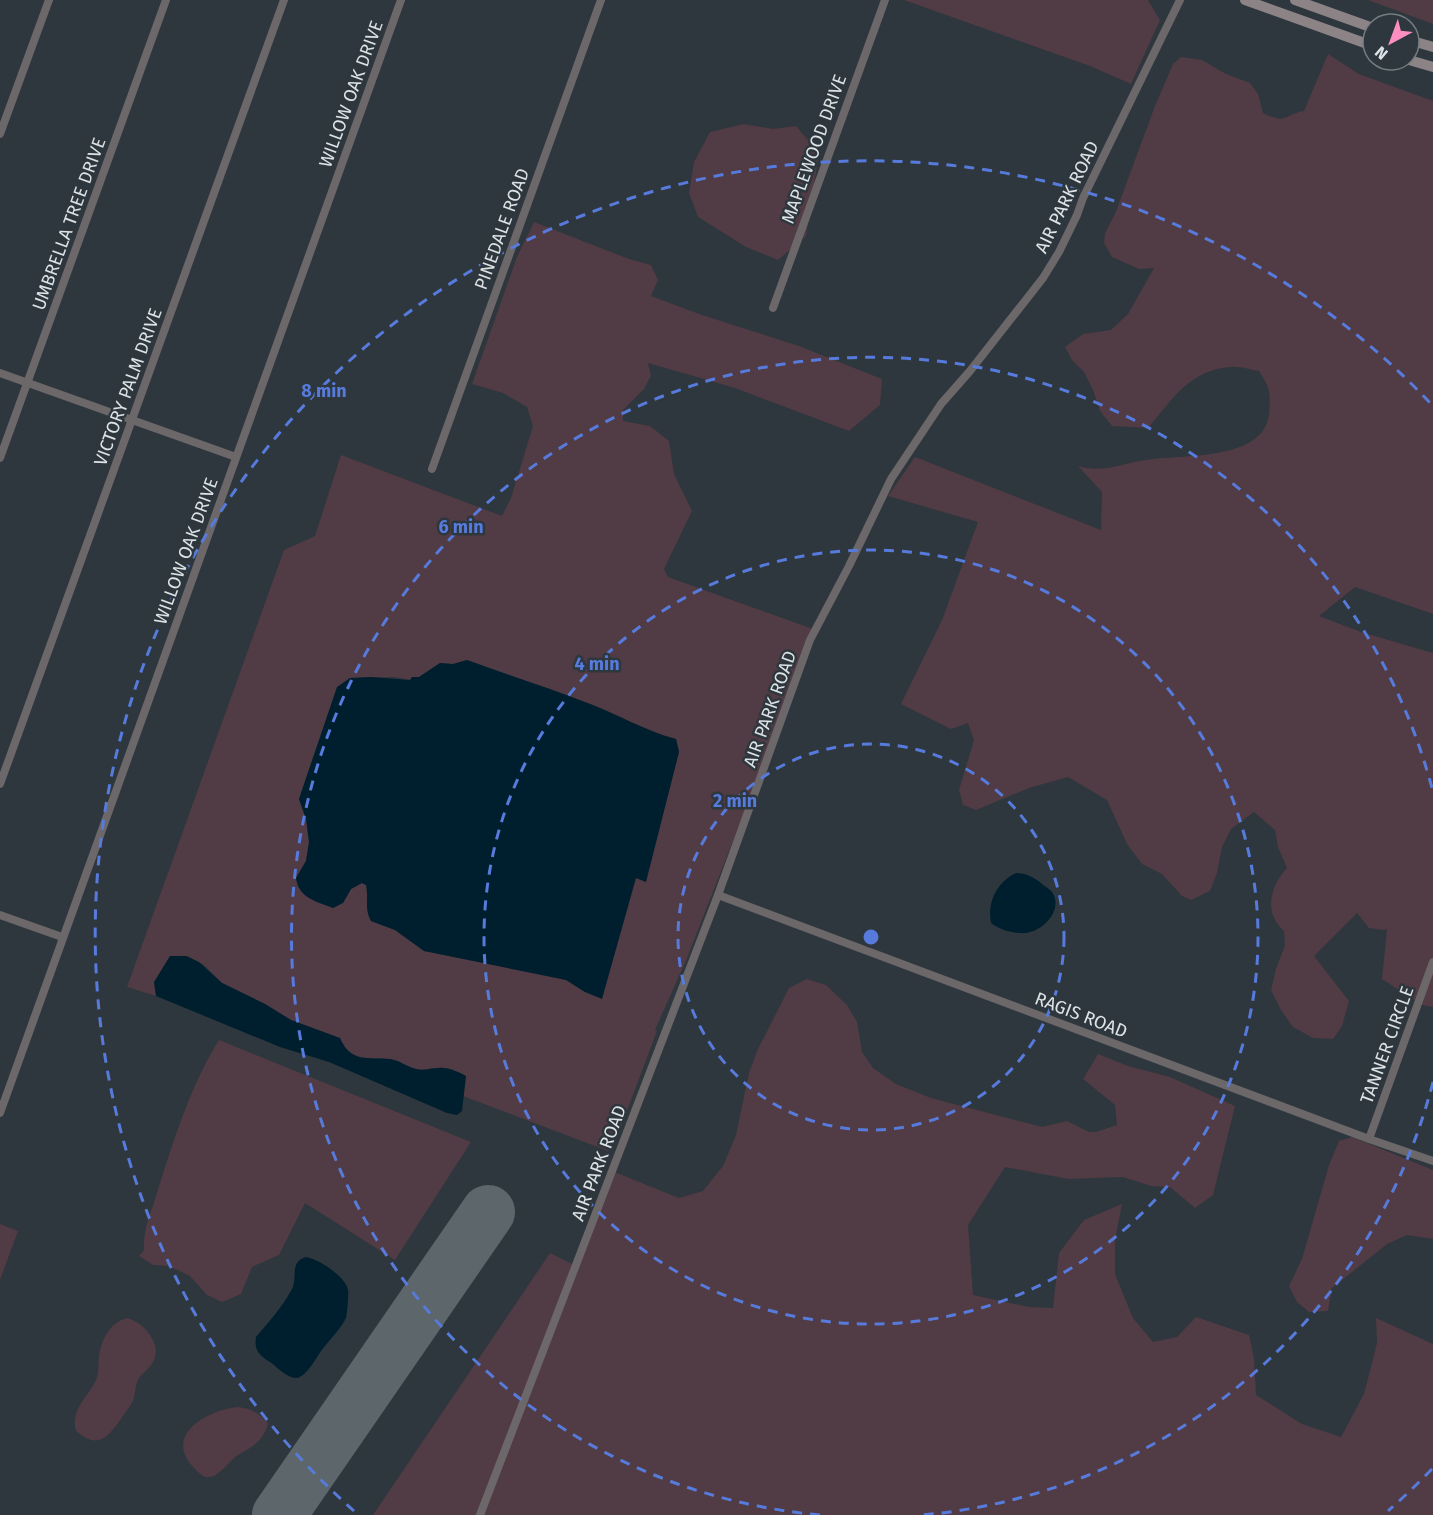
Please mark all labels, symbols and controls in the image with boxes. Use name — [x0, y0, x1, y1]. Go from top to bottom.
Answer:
north arrow — [1361, 12, 1421, 72]
street label: WILLOW OAK DRIVE — [314, 18, 388, 170]
text: N — [1371, 42, 1392, 64]
street label: MAPLEWOOD DRIVE — [777, 71, 851, 227]
street label: UMBRELLA TREE DRIVE — [28, 135, 110, 313]
street label: AIR PARK ROAD — [1030, 137, 1104, 257]
street label: PINEDALE ROAD — [470, 165, 534, 293]
street label: VICTORY PALM DRIVE — [89, 305, 167, 469]
text: 8 min — [301, 380, 347, 402]
street label: WILLOW OAK DRIVE — [149, 475, 223, 627]
text: 6 min — [438, 516, 484, 538]
street label: AIR PARK ROAD — [739, 648, 801, 770]
text: 4 min — [574, 653, 620, 675]
text: 2 min — [713, 790, 757, 812]
centre of rings — [861, 927, 881, 947]
street label: TANNER CIRCLE — [1356, 983, 1418, 1107]
street label: RAGIS ROAD — [1032, 987, 1130, 1043]
street label: AIR PARK ROAD — [567, 1102, 631, 1224]

